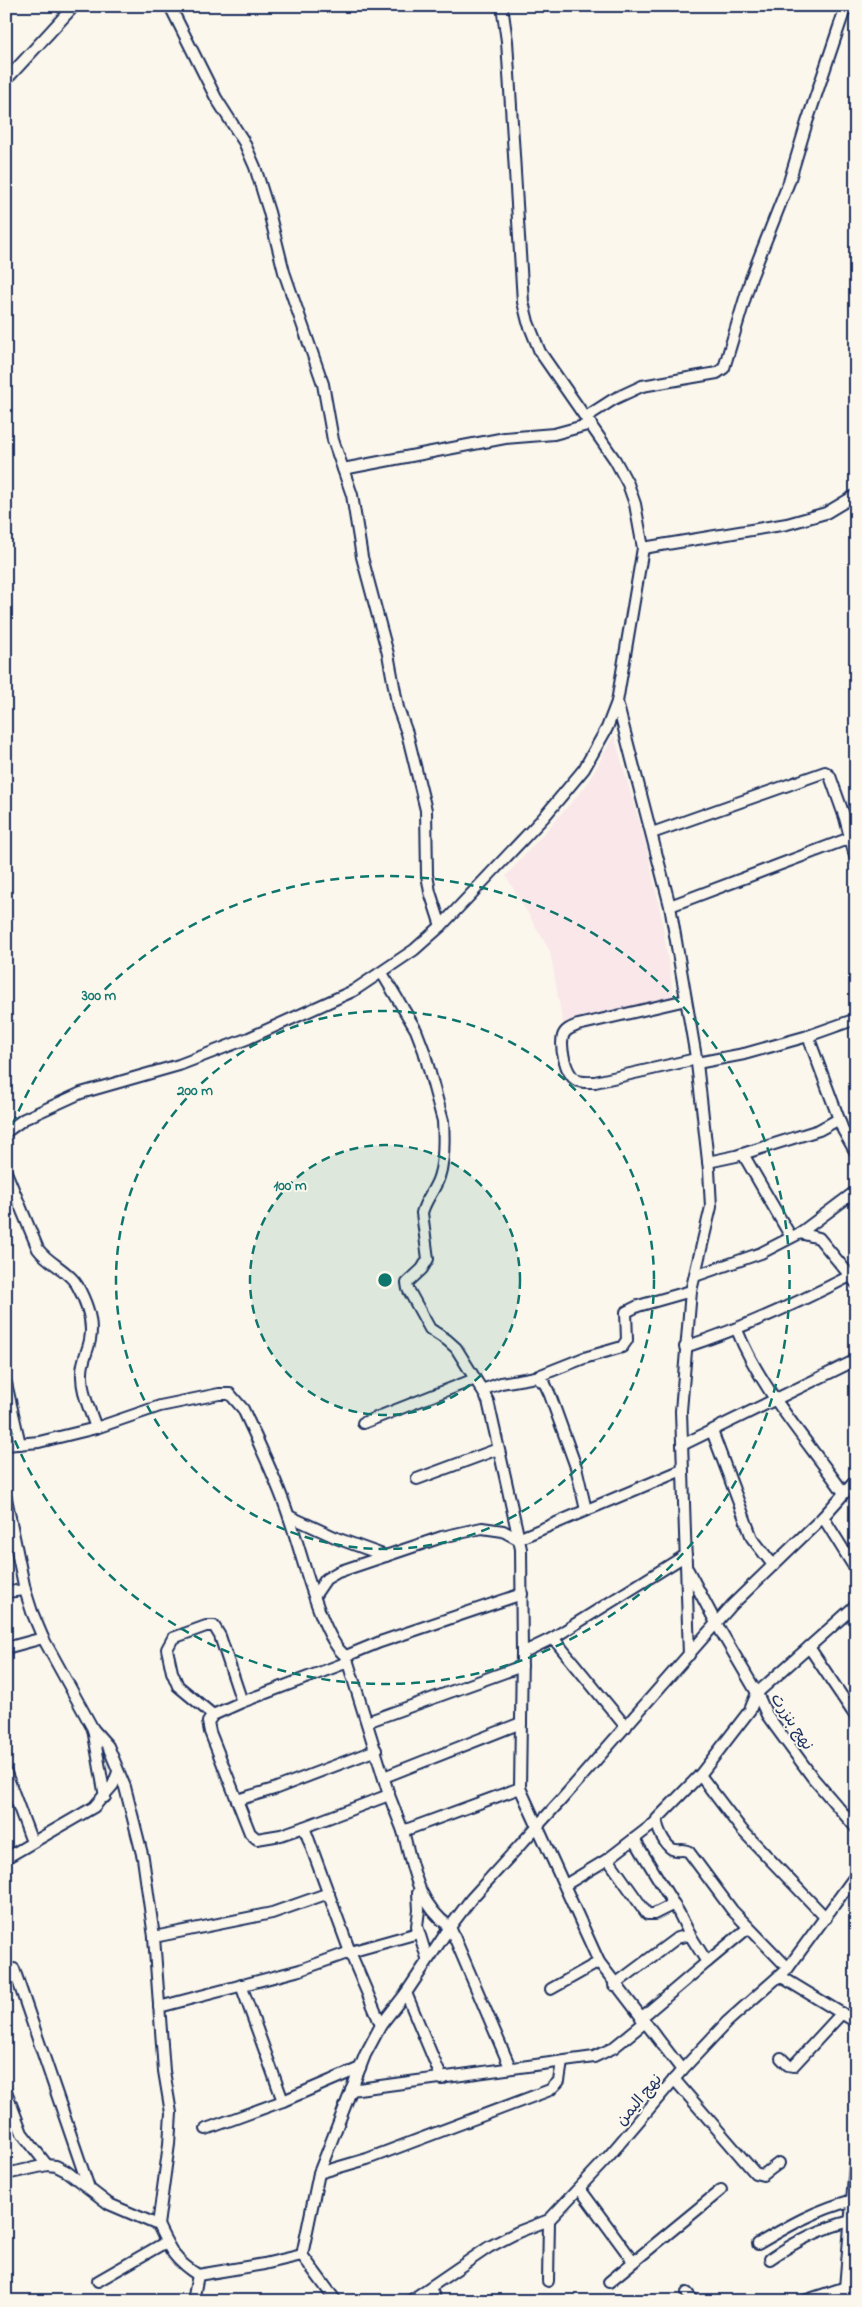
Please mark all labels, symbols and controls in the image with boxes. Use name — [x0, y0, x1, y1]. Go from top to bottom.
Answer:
text: 300 m — [81, 985, 117, 1007]
text: 200 m — [176, 1080, 213, 1102]
text: 100 m — [273, 1175, 307, 1197]
centre of rings — [376, 1271, 394, 1289]
street label: نهج بنزرت — [764, 1689, 819, 1755]
street label: نهج اليمن — [611, 2069, 669, 2132]

